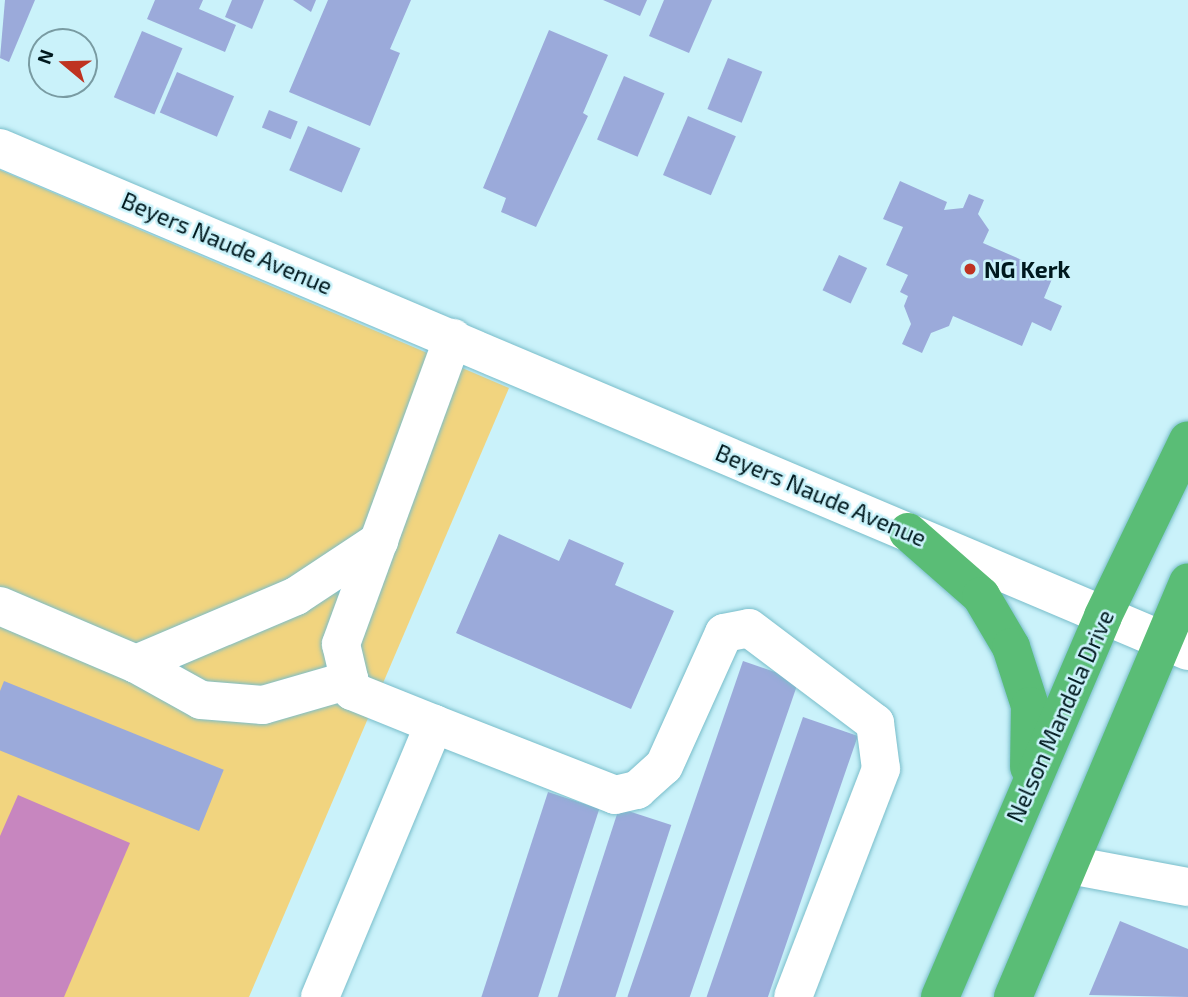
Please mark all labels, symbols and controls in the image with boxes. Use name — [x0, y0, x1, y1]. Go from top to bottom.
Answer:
north arrow — [28, 28, 98, 98]
text: N — [31, 46, 58, 67]
street label: Beyers Naude Avenue — [117, 186, 337, 300]
place label: NG Kerk — [984, 255, 1070, 283]
marker: NG Kerk — [962, 261, 978, 277]
street label: Beyers Naude Avenue — [711, 438, 931, 552]
street label: Nelson Mandela Drive — [1001, 606, 1119, 826]

